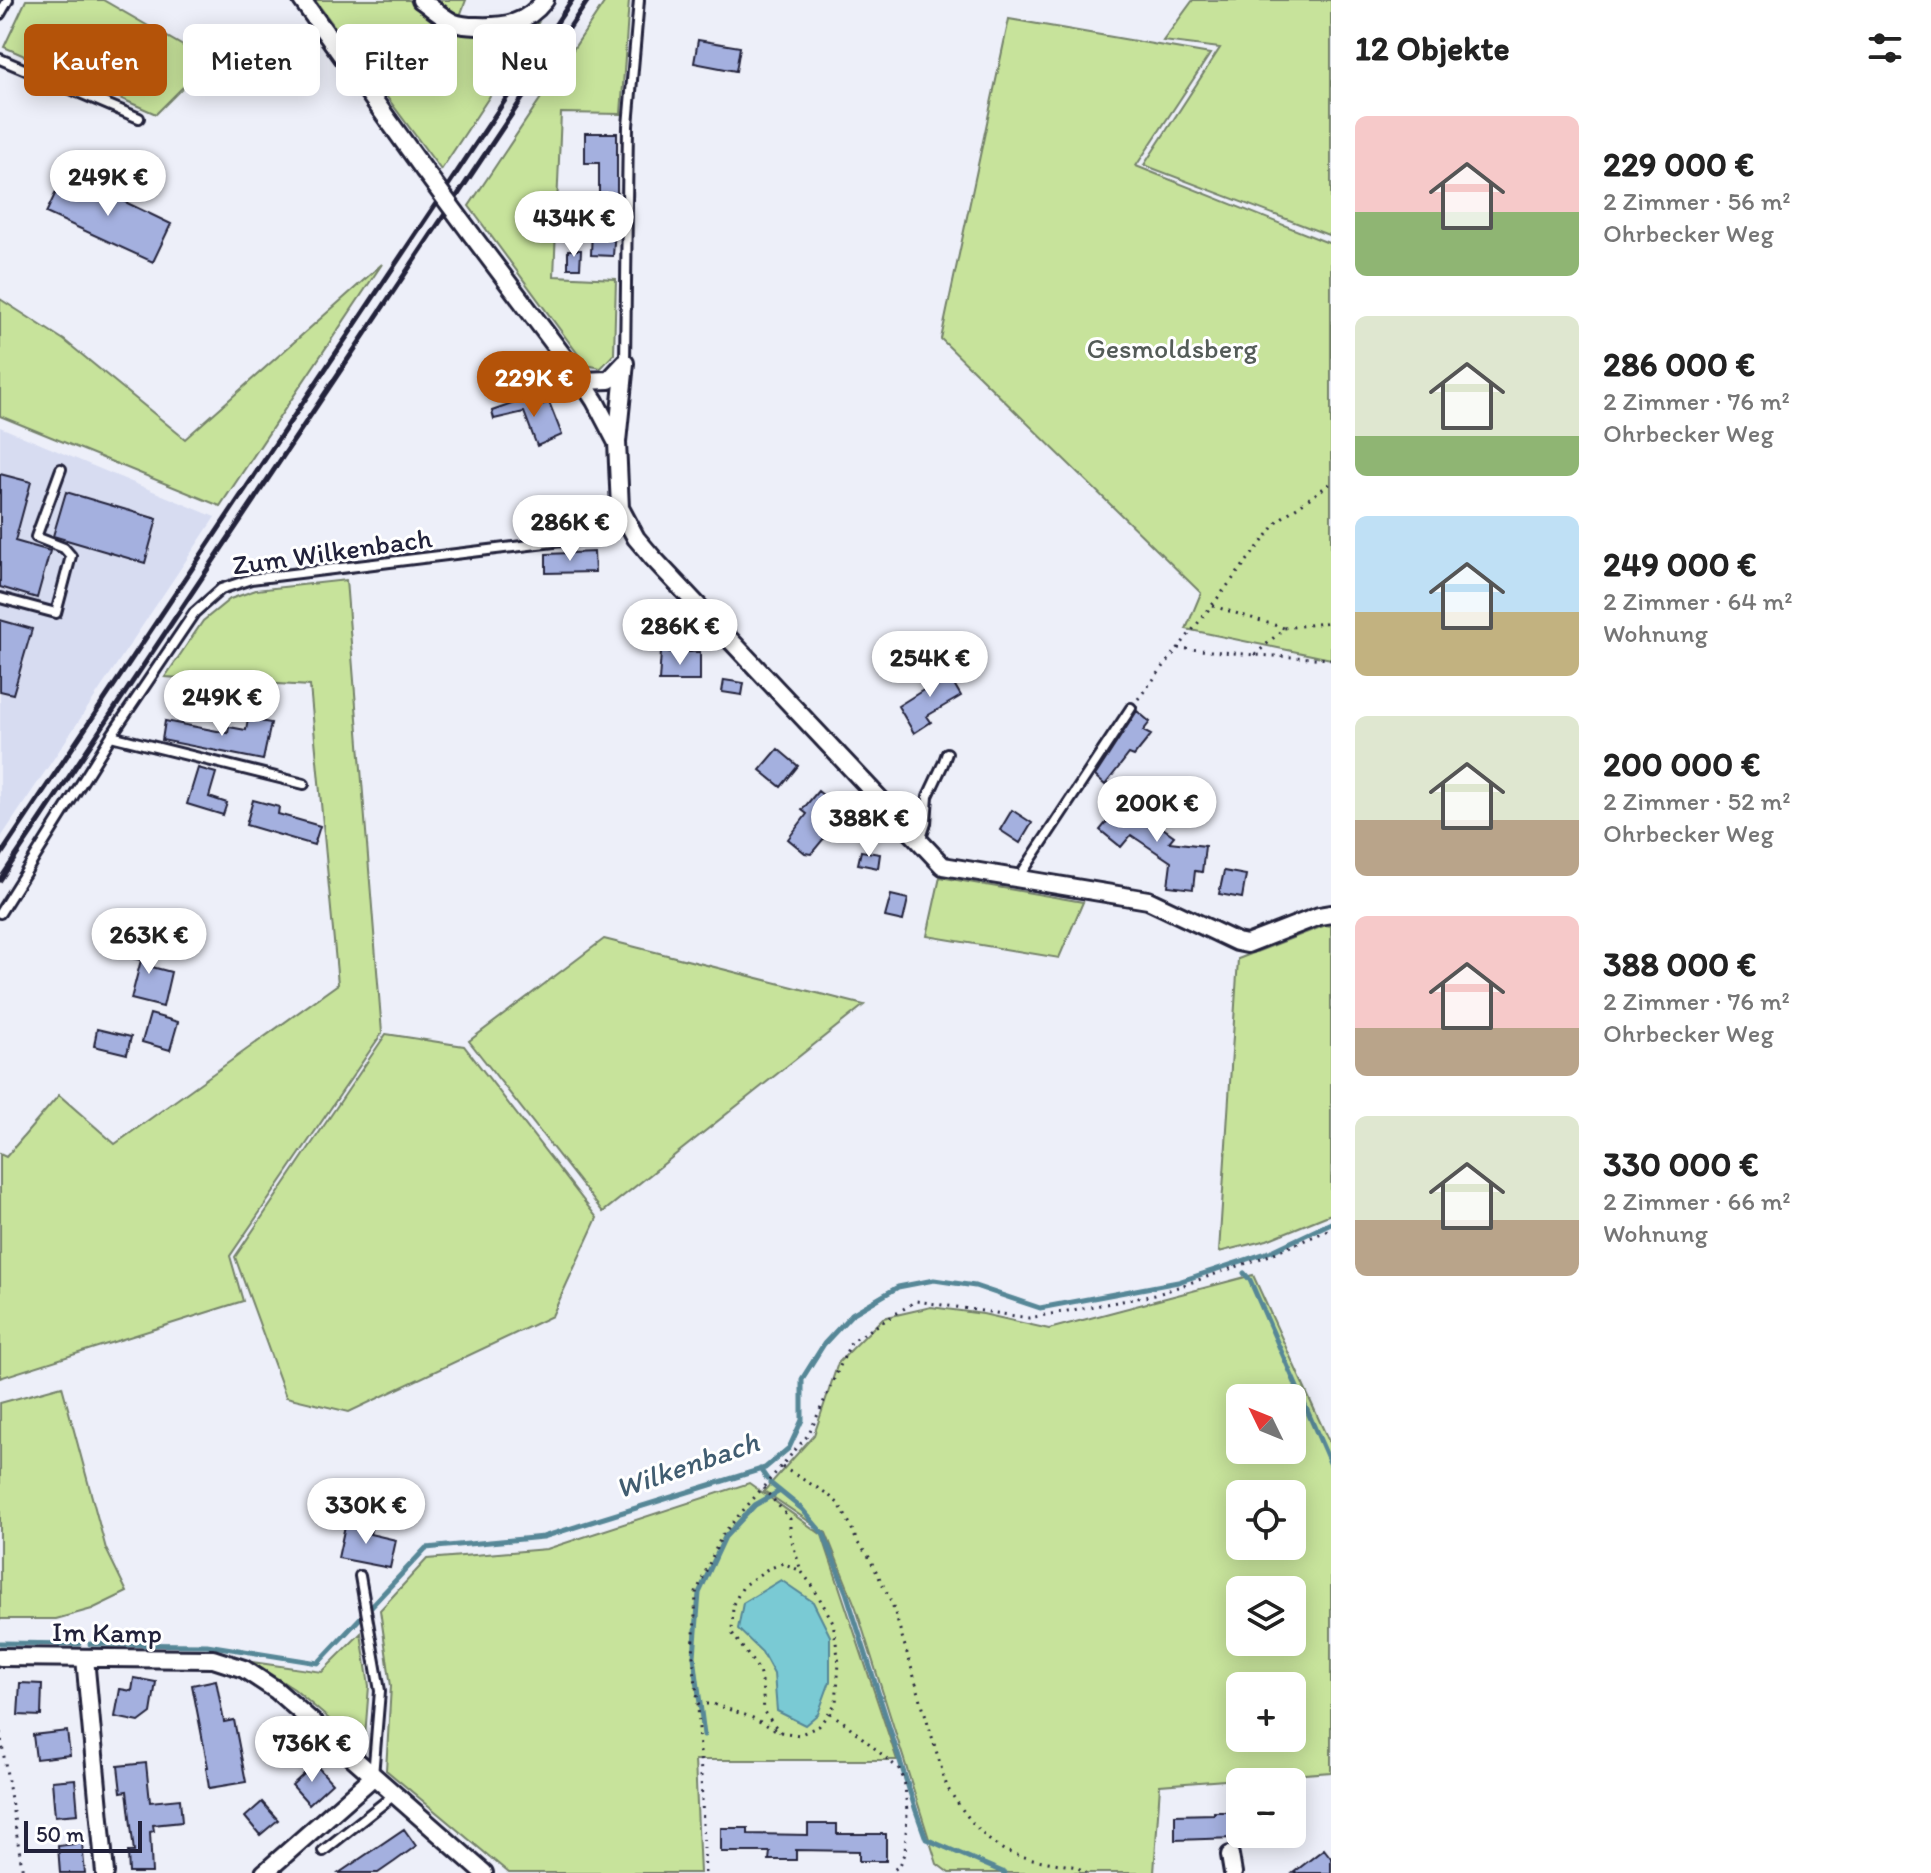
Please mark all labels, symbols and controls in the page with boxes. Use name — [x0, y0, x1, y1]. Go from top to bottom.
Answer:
chip: Kaufen — [24, 24, 167, 96]
chip: Mieten — [183, 24, 320, 96]
chip: Filter — [336, 24, 457, 96]
chip: Neu — [473, 24, 576, 96]
icon: filters — [1863, 26, 1907, 70]
text: 12 Objekte — [1355, 28, 1510, 69]
text: 229 000 € — [1603, 144, 1754, 185]
icon: home — [1419, 148, 1515, 244]
pin: 249K € — [43, 150, 173, 218]
text: 249K € — [68, 160, 148, 192]
text: 2 Zimmer · 56 m² — [1603, 185, 1791, 217]
pin: 434K € — [509, 191, 639, 259]
text: 434K € — [533, 201, 615, 233]
text: Ohrbecker Weg — [1603, 217, 1774, 249]
park label: Gesmoldsberg — [1086, 331, 1258, 365]
text: 286 000 € — [1603, 344, 1755, 385]
icon: home — [1419, 348, 1515, 444]
pin: 229K € — [469, 351, 599, 419]
text: 229K € — [495, 361, 573, 393]
text: 2 Zimmer · 76 m² — [1603, 385, 1790, 417]
text: Ohrbecker Weg — [1603, 417, 1774, 449]
pin: 286K € — [505, 495, 635, 563]
text: 286K € — [531, 505, 610, 537]
street label: Zum Wilkenbach — [230, 520, 434, 582]
text: 249 000 € — [1603, 544, 1757, 585]
icon: home — [1419, 548, 1515, 644]
text: 2 Zimmer · 64 m² — [1603, 585, 1793, 617]
pin: 286K € — [615, 599, 745, 667]
text: 286K € — [641, 609, 720, 641]
text: Wohnung — [1603, 617, 1708, 649]
pin: 254K € — [865, 631, 995, 699]
text: 254K € — [890, 641, 970, 673]
pin: 249K € — [157, 670, 287, 738]
text: 249K € — [182, 680, 262, 712]
text: 200 000 € — [1603, 744, 1760, 785]
icon: home — [1419, 748, 1515, 844]
pin: 200K € — [1092, 776, 1222, 844]
text: 2 Zimmer · 52 m² — [1603, 785, 1791, 817]
text: 200K € — [1115, 786, 1199, 818]
pin: 388K € — [804, 791, 934, 859]
text: 388K € — [829, 801, 909, 833]
text: Ohrbecker Weg — [1603, 817, 1774, 849]
pin: 263K € — [84, 908, 214, 976]
text: 263K € — [110, 918, 188, 950]
text: 388 000 € — [1603, 944, 1756, 985]
icon: home — [1419, 948, 1515, 1044]
text: 2 Zimmer · 76 m² — [1603, 985, 1790, 1017]
text: Ohrbecker Weg — [1603, 1017, 1774, 1049]
text: 330 000 € — [1603, 1144, 1759, 1185]
icon: home — [1419, 1148, 1515, 1244]
text: 2 Zimmer · 66 m² — [1603, 1185, 1791, 1217]
text: Wohnung — [1603, 1217, 1708, 1249]
north arrow — [1226, 1384, 1306, 1464]
map controls — [1226, 1384, 1306, 1848]
water label: Wilkenbach — [610, 1423, 763, 1506]
pin: 330K € — [301, 1478, 431, 1546]
button: locate — [1226, 1480, 1306, 1560]
text: 330K € — [325, 1488, 407, 1520]
button: layers — [1226, 1576, 1306, 1656]
street label: Im Kamp — [52, 1614, 162, 1650]
button: + — [1226, 1672, 1306, 1752]
pin: 736K € — [247, 1716, 377, 1784]
text: 736K € — [273, 1726, 351, 1758]
button: − — [1226, 1768, 1306, 1848]
scale bar — [24, 1817, 142, 1853]
text: 50 m — [36, 1821, 85, 1848]

